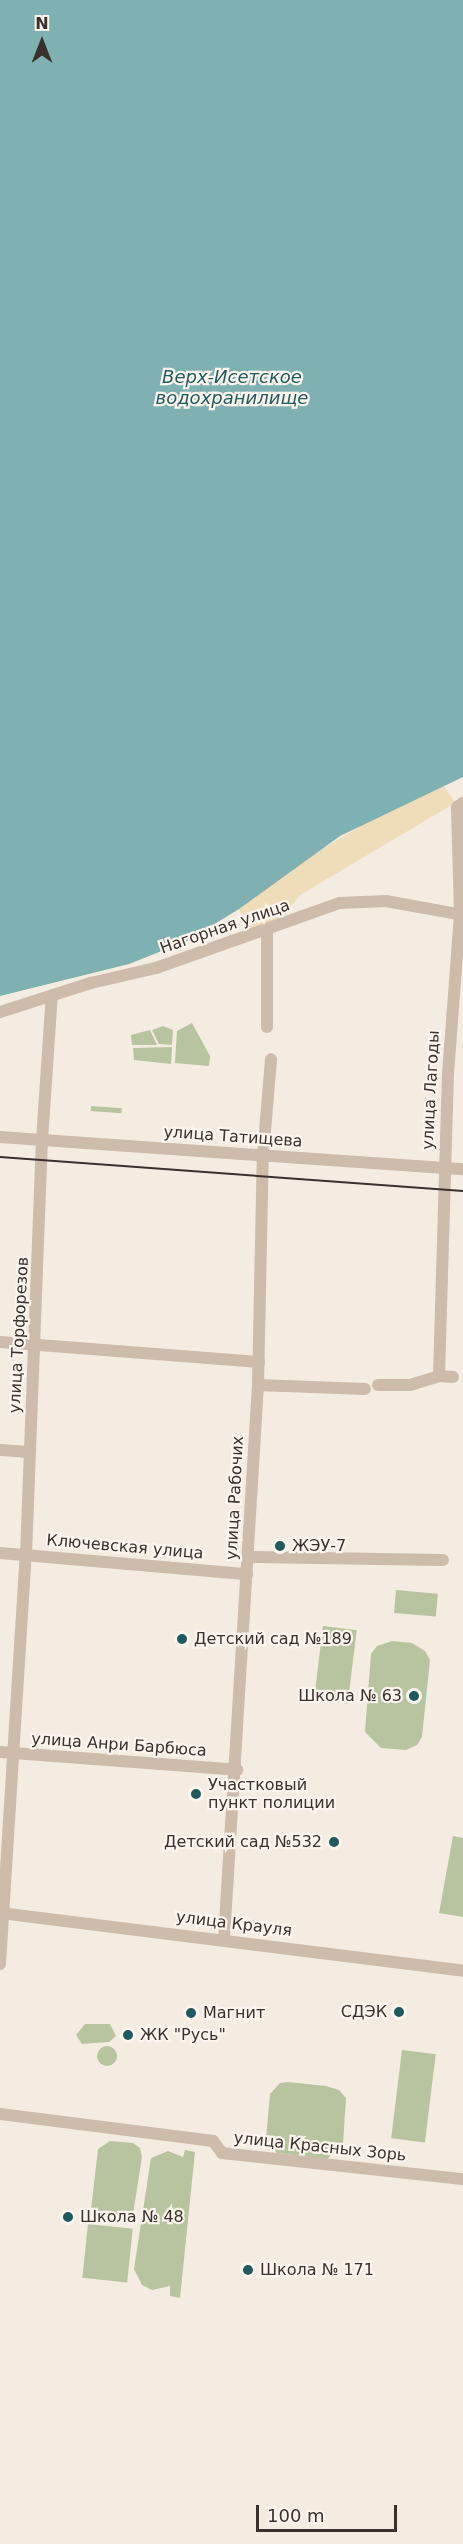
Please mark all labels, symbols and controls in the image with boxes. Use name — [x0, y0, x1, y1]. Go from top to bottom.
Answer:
north arrow — [12, 12, 72, 72]
text: N — [35, 14, 49, 33]
water label: Верх-Исетское водохранилище — [156, 367, 308, 410]
street label: Нагорная улица — [158, 896, 292, 958]
street label: улица Лагоды — [418, 1030, 444, 1150]
street label: улица Татищева — [163, 1123, 303, 1151]
street label: улица Торфорезов — [5, 1256, 33, 1414]
street label: улица Рабочих — [222, 1435, 248, 1561]
street label: Ключевская улица — [46, 1531, 204, 1563]
place label: ЖЭУ-7 — [292, 1536, 346, 1556]
marker: ЖЭУ-7 — [273, 1539, 287, 1553]
place label: Детский сад №189 — [194, 1629, 352, 1649]
marker: Детский сад №189 — [175, 1632, 189, 1646]
place label: Школа № 63 — [298, 1686, 402, 1706]
marker: Школа № 63 — [407, 1689, 421, 1703]
street label: улица Анри Барбюса — [31, 1729, 207, 1761]
place label: Участковый пункт полиции — [208, 1775, 335, 1813]
marker: Участковый пункт полиции — [189, 1787, 203, 1801]
place label: Детский сад №532 — [164, 1832, 322, 1852]
marker: Детский сад №532 — [327, 1835, 341, 1849]
street label: улица Крауля — [175, 1907, 293, 1941]
place label: СДЭК — [341, 2002, 387, 2022]
place label: Магнит — [203, 2003, 265, 2023]
marker: СДЭК — [392, 2005, 406, 2019]
marker: Магнит — [184, 2006, 198, 2020]
place label: ЖК "Русь" — [140, 2025, 226, 2045]
marker: ЖК "Русь" — [121, 2028, 135, 2042]
street label: улица Красных Зорь — [233, 2128, 407, 2166]
place label: Школа № 48 — [80, 2207, 184, 2227]
marker: Школа № 48 — [61, 2210, 75, 2224]
place label: Школа № 171 — [260, 2260, 374, 2280]
marker: Школа № 171 — [241, 2263, 255, 2277]
scale bar — [259, 2493, 400, 2531]
text: 100 m — [267, 2505, 325, 2526]

